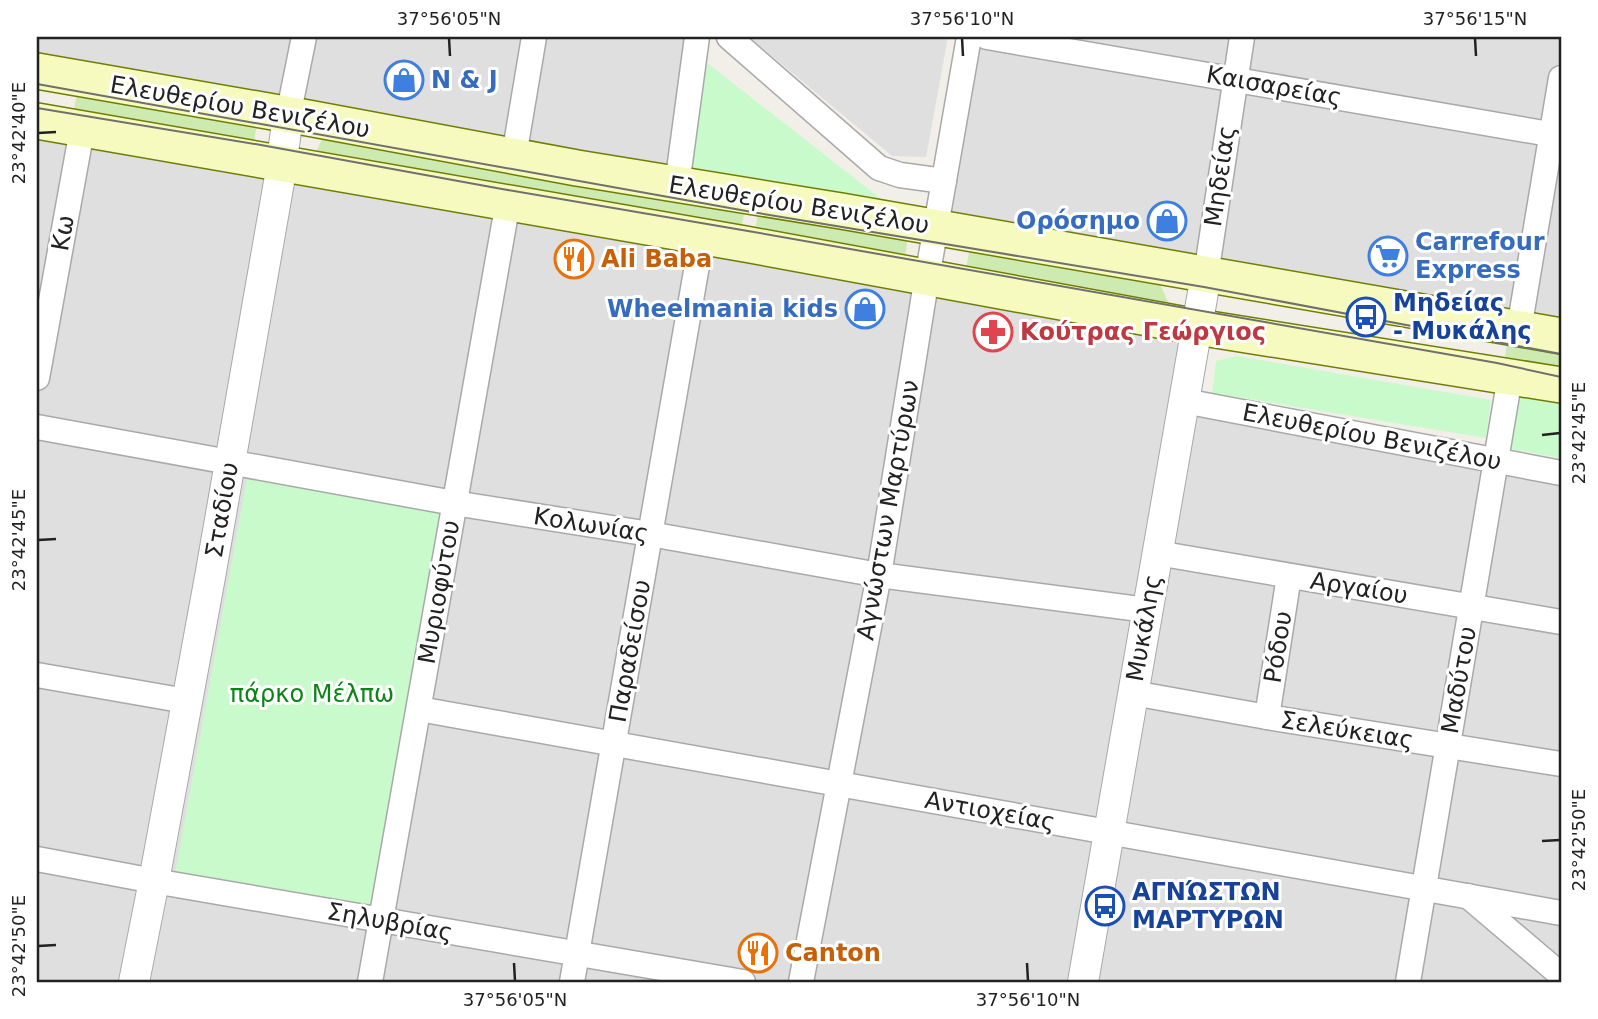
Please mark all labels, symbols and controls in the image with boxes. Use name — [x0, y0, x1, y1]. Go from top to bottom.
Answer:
text: 37°56'05"N — [397, 8, 501, 29]
text: 37°56'10"N — [910, 8, 1014, 29]
text: 37°56'15"N — [1423, 8, 1527, 29]
shop icon: N & J — [383, 59, 425, 101]
street label: Καισαρείας — [1204, 60, 1344, 112]
place label: N & J — [431, 66, 498, 94]
street label: Ελευθερίου Βενιζέλου — [108, 70, 372, 144]
text: 23°42'40"E — [8, 82, 29, 184]
street label: Μηδείας — [1199, 124, 1241, 228]
street label: Ελευθερίου Βενιζέλου — [667, 171, 931, 239]
shop icon: Ορόσημο — [1146, 200, 1188, 242]
place label: Ορόσημο — [1016, 207, 1140, 235]
street label: Κω — [46, 213, 80, 253]
place label: Carrefour Express — [1415, 228, 1545, 284]
supermarket icon: Carrefour Express — [1367, 235, 1409, 277]
restaurant icon: Ali Baba — [553, 238, 595, 280]
place label: Ali Baba — [601, 245, 712, 273]
shop icon: Wheelmania kids — [844, 288, 886, 330]
place label: Μηδείας - Μυκάλης — [1393, 289, 1531, 345]
place label: Wheelmania kids — [607, 295, 838, 323]
bus stop icon: Μηδείας - Μυκάλης — [1345, 296, 1387, 338]
pharmacy icon: Κούτρας Γεώργιος — [972, 311, 1014, 353]
place label: Κούτρας Γεώργιος — [1020, 318, 1266, 346]
street label: Αγνώστων Μαρτύρων — [851, 378, 925, 642]
text: 23°42'45"E — [1568, 382, 1589, 484]
street label: Ελευθερίου Βενιζέλου — [1240, 398, 1504, 476]
street label: Σταδίου — [200, 460, 244, 560]
text: 23°42'45"E — [8, 489, 29, 591]
street label: Κολωνίας — [531, 502, 651, 548]
street label: Μυριοφύτου — [413, 518, 465, 666]
street label: Αργαίου — [1308, 566, 1410, 610]
street label: Μυκάλης — [1121, 572, 1167, 684]
street label: Παραδείσου — [604, 577, 656, 725]
street label: Ρόδου — [1259, 609, 1297, 685]
street label: Μαδύτου — [1436, 624, 1482, 736]
park label: πάρκο Μέλπω — [230, 680, 394, 708]
street label: Σελεύκειας — [1278, 706, 1416, 754]
street label: Αντιοχείας — [923, 786, 1057, 836]
text: 23°42'50"E — [1568, 789, 1589, 891]
place label: ΑΓΝΏΣΤΩΝ ΜΑΡΤΥΡΩΝ — [1132, 878, 1284, 934]
bus stop icon: ΑΓΝΏΣΤΩΝ ΜΑΡΤΥΡΩΝ — [1084, 885, 1126, 927]
text: 23°42'50"E — [8, 895, 29, 997]
street label: Σηλυβρίας — [325, 897, 455, 947]
restaurant icon: Canton — [737, 932, 779, 974]
place label: Canton — [785, 939, 881, 967]
text: 37°56'05"N — [463, 989, 567, 1010]
text: 37°56'10"N — [976, 989, 1080, 1010]

